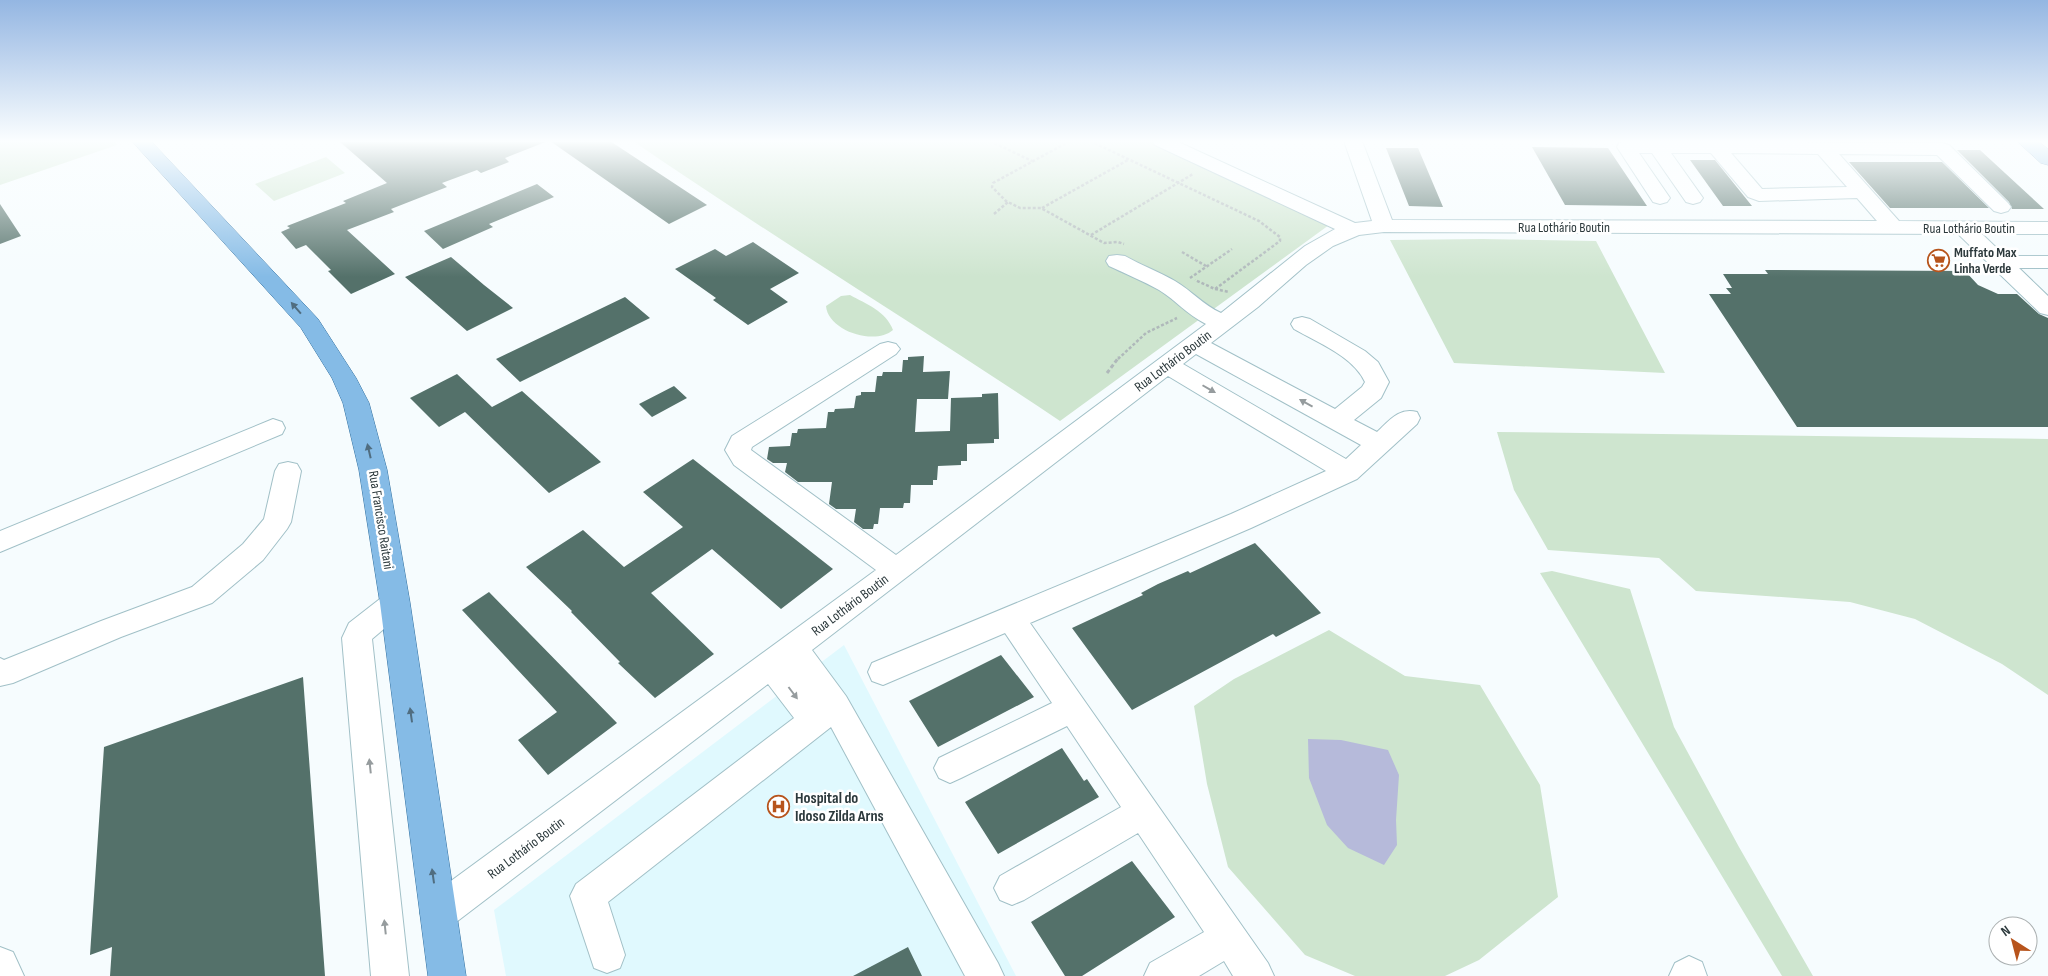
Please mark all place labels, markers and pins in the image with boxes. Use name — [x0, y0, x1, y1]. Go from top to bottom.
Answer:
place label: Muffato Max Linha Verde — [1954, 244, 2017, 277]
supermarket icon: Muffato Max Linha Verde — [1926, 248, 1950, 272]
place label: Hospital do Idoso Zilda Arns — [795, 789, 884, 826]
hospital icon: Hospital do Idoso Zilda Arns — [767, 795, 791, 819]

